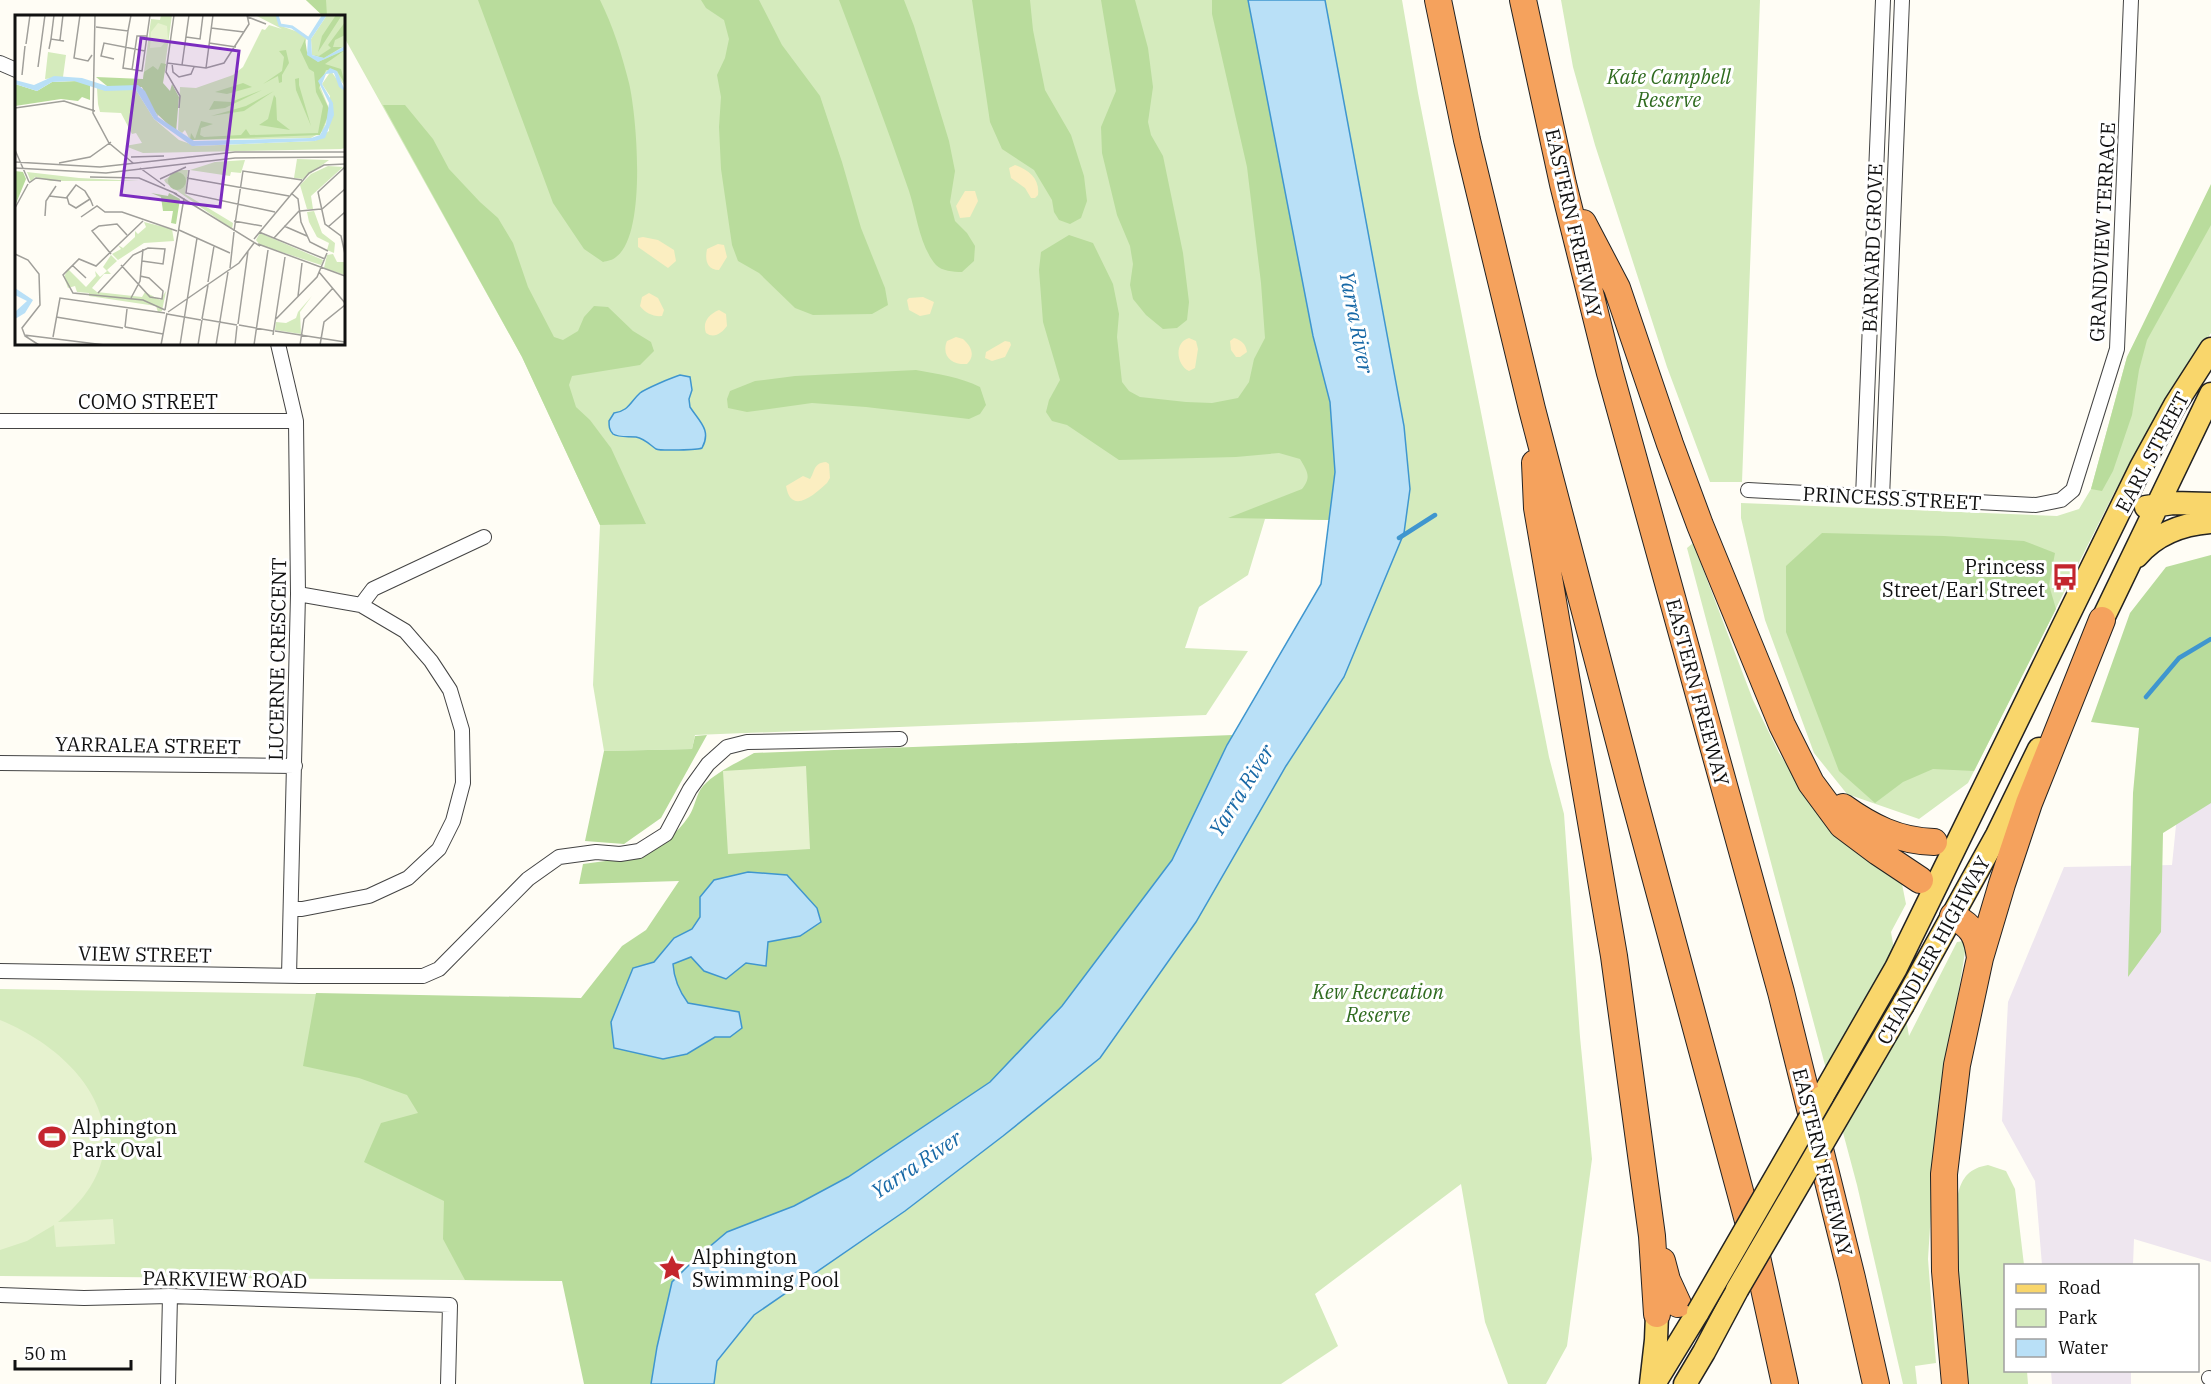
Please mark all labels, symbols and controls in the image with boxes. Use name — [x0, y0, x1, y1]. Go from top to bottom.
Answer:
inset map — [15, 15, 345, 345]
park label: Kate Campbell Reserve — [1606, 63, 1731, 113]
street label: GRANDVIEW TERRACE — [2083, 121, 2121, 343]
street label: EASTERN FREEWAY — [1539, 126, 1609, 320]
street label: BARNARD GROVE — [1856, 163, 1888, 333]
water label: Yarra River — [1333, 269, 1381, 376]
street label: EARL STREET — [2109, 387, 2195, 517]
street label: COMO STREET — [78, 388, 218, 415]
street label: PRINCESS STREET — [1802, 480, 1982, 516]
place label: Princess Street/Earl Street — [1882, 553, 2045, 603]
street label: LUCERNE CRESCENT — [262, 557, 292, 761]
bus stop icon: Princess Street/Earl Street — [2050, 562, 2080, 592]
street label: EASTERN FREEWAY — [1660, 595, 1736, 789]
street label: YARRALEA STREET — [55, 730, 241, 760]
water label: Yarra River — [1202, 738, 1281, 841]
street label: CHANDLER HIGHWAY — [1870, 851, 1996, 1049]
street label: VIEW STREET — [78, 939, 212, 969]
park label: Kew Recreation Reserve — [1311, 978, 1444, 1028]
street label: EASTERN FREEWAY — [1787, 1065, 1860, 1259]
place label: Alphington Park Oval — [72, 1113, 178, 1163]
sports icon: Alphington Park Oval — [37, 1122, 67, 1152]
water label: Yarra River — [865, 1123, 967, 1205]
place label: Alphington Swimming Pool — [692, 1243, 839, 1293]
place icon: Alphington Swimming Pool — [657, 1253, 687, 1283]
street label: PARKVIEW ROAD — [142, 1264, 308, 1294]
legend — [2004, 1264, 2199, 1372]
text: Road — [2058, 1276, 2101, 1299]
text: Park — [2058, 1306, 2098, 1329]
scale bar — [15, 1333, 130, 1371]
text: Water — [2058, 1336, 2108, 1359]
text: 50 m — [24, 1342, 67, 1365]

